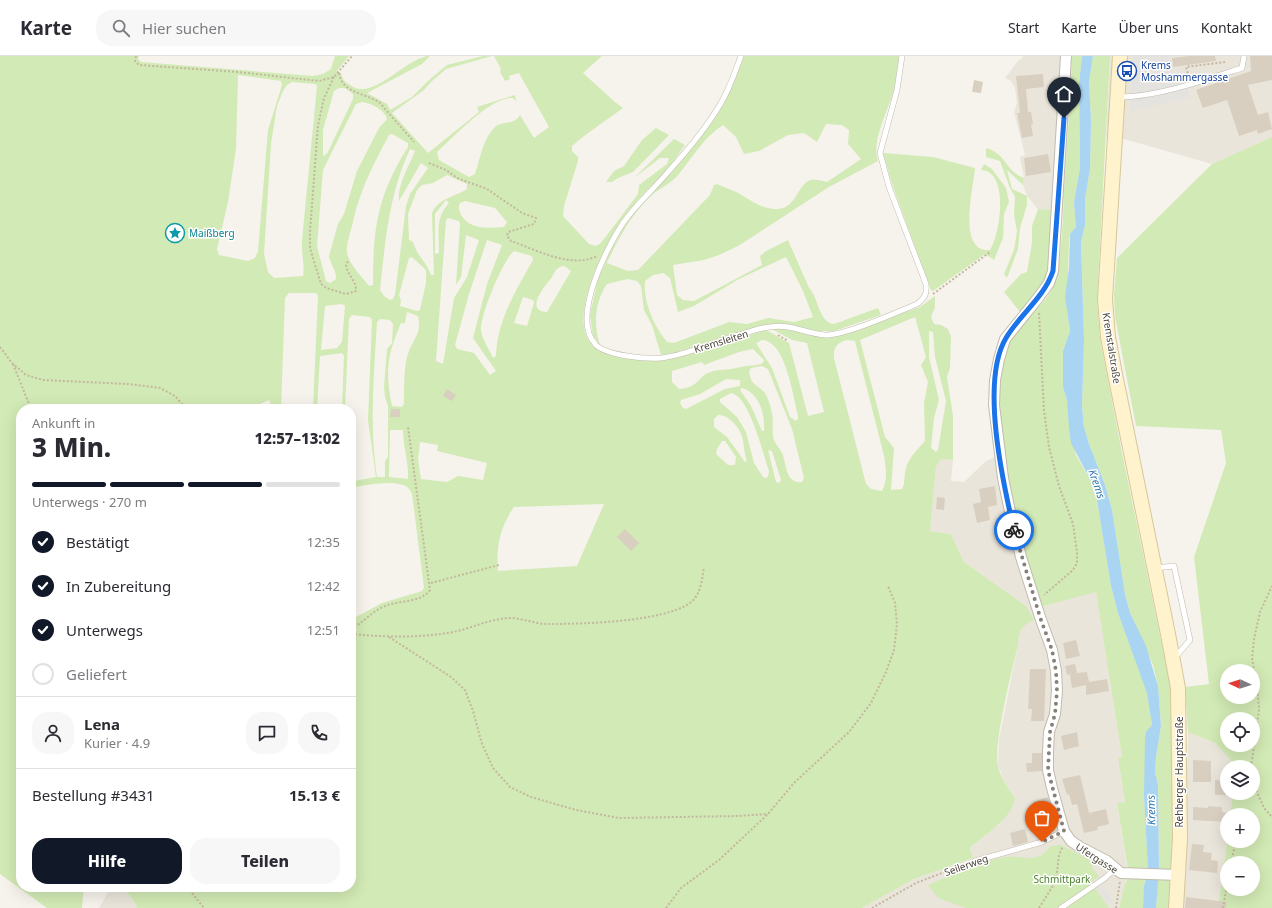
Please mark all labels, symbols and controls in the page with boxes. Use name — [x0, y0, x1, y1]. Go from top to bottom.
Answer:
search box — [96, 10, 376, 46]
text: Karte — [20, 15, 72, 41]
icon: search — [110, 17, 132, 39]
text: Hier suchen — [142, 18, 226, 38]
text: Start — [1008, 18, 1039, 37]
text: Karte — [1061, 18, 1097, 37]
text: Über uns — [1119, 18, 1179, 37]
text: Kontakt — [1201, 18, 1252, 37]
place label: Krems Moshammergasse — [1141, 58, 1228, 84]
bus stop icon: Krems Moshammergasse — [1116, 60, 1138, 82]
pin — [1047, 77, 1081, 118]
icon: home — [1053, 83, 1075, 105]
place icon: Maißberg — [164, 222, 186, 244]
place label: Maißberg — [189, 226, 235, 240]
street label: Kremstalstraße — [1099, 312, 1125, 385]
street label: Kremsleiten — [692, 326, 750, 356]
text: Ankunft in — [32, 414, 95, 432]
text: 12:57–13:02 — [255, 428, 340, 448]
text: 3 Min. — [32, 429, 111, 465]
water label: Krems — [1085, 467, 1110, 501]
text: Unterwegs · 270 m — [32, 493, 147, 511]
courier — [994, 510, 1034, 550]
icon: bike — [1003, 519, 1025, 541]
icon: check — [32, 531, 54, 553]
text: Bestätigt — [66, 532, 129, 552]
text: 12:35 — [307, 533, 340, 551]
icon: check — [32, 575, 54, 597]
text: In Zubereitung — [66, 576, 171, 596]
text: 12:42 — [307, 577, 340, 595]
icon: check — [32, 619, 54, 641]
text: Unterwegs — [66, 620, 143, 640]
text: 12:51 — [307, 621, 340, 639]
text: Geliefert — [66, 664, 127, 684]
north arrow — [1220, 664, 1260, 704]
map controls — [1220, 664, 1260, 896]
button: person — [32, 712, 74, 754]
button: chat — [246, 712, 288, 754]
button: phone — [298, 712, 340, 754]
button: locate — [1220, 712, 1260, 752]
text: Lena — [84, 714, 120, 734]
street label: Rehberger Hauptstraße — [1172, 716, 1186, 828]
text: Kurier · 4.9 — [84, 734, 150, 752]
button: layers — [1220, 760, 1260, 800]
text: Bestellung #3431 — [32, 785, 155, 805]
text: 15.13 € — [289, 785, 340, 805]
water label: Krems — [1142, 794, 1159, 825]
pin — [1025, 801, 1059, 842]
icon: bag — [1031, 807, 1053, 829]
button: + — [1220, 808, 1260, 848]
button: Hilfe — [32, 838, 182, 884]
button: Teilen — [190, 838, 340, 884]
street label: Ufergasse — [1073, 840, 1121, 877]
street label: Seilerweg — [942, 851, 990, 879]
button: − — [1220, 856, 1260, 896]
park label: Schmittpark — [1034, 872, 1091, 886]

